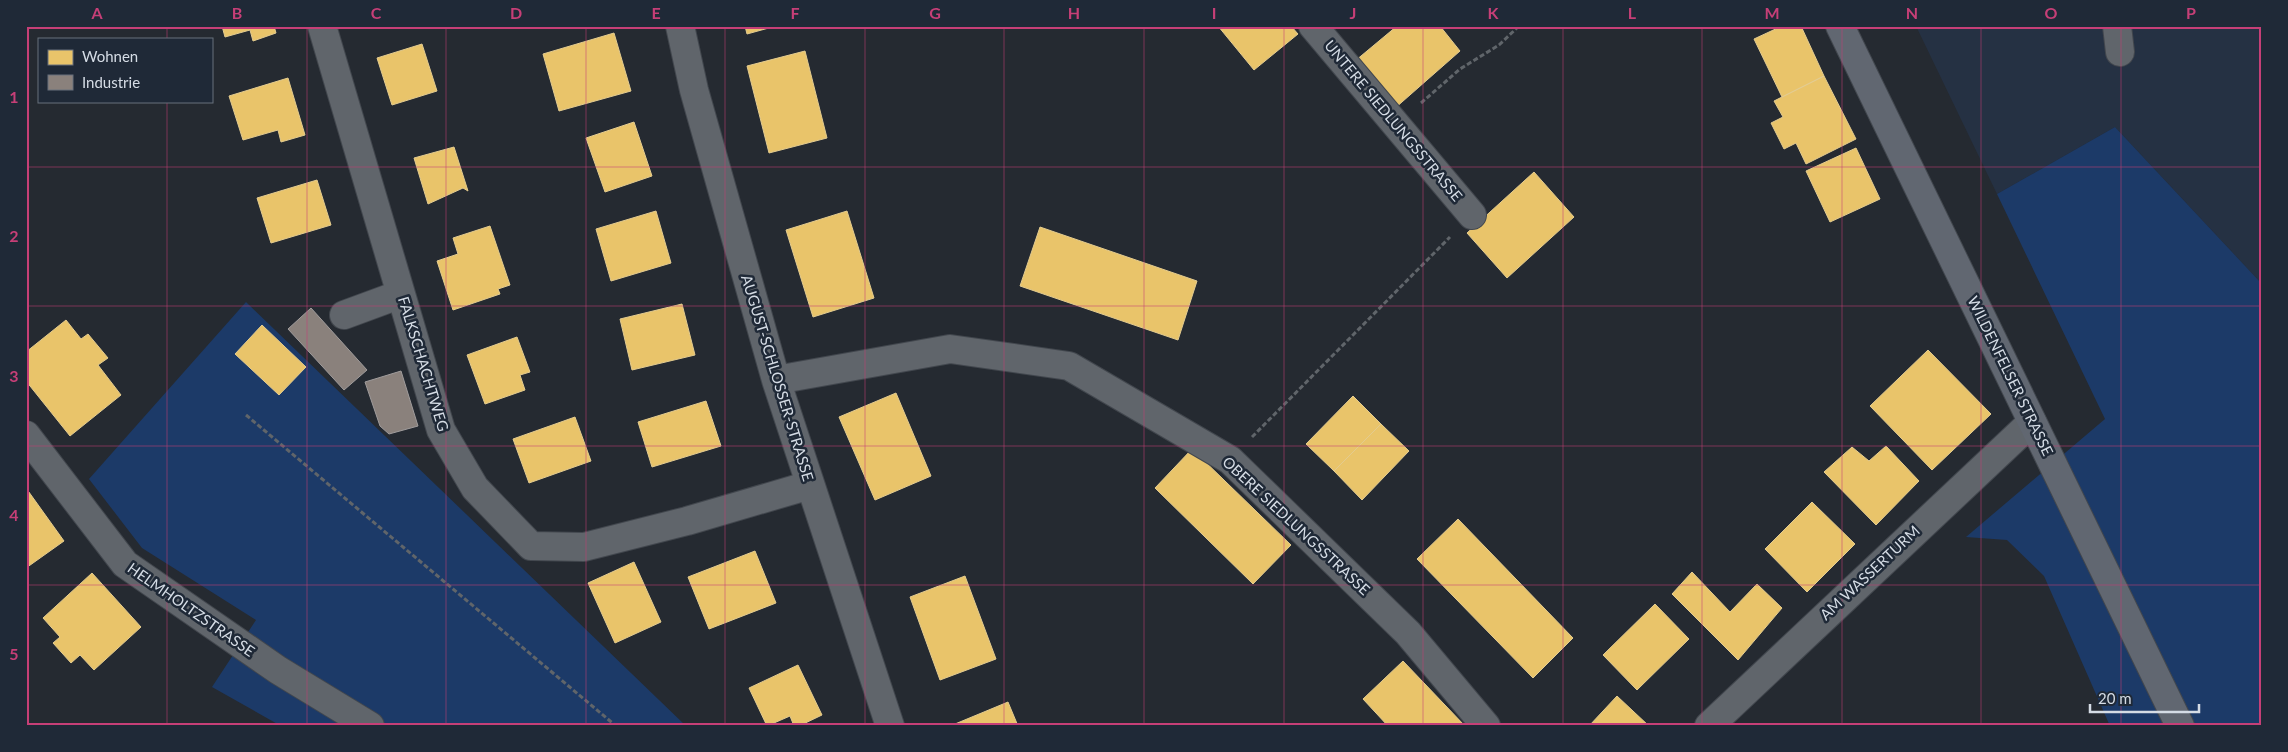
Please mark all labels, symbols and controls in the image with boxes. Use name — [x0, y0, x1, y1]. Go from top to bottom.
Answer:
text: A — [90, 3, 103, 22]
text: B — [232, 3, 242, 22]
text: C — [371, 3, 382, 22]
text: D — [510, 3, 522, 22]
text: E — [651, 3, 661, 22]
text: F — [790, 3, 800, 22]
text: G — [929, 3, 941, 22]
text: H — [1068, 3, 1080, 22]
text: I — [1212, 3, 1216, 22]
text: J — [1350, 3, 1356, 22]
text: K — [1488, 3, 1500, 22]
text: L — [1628, 3, 1637, 22]
text: M — [1764, 3, 1780, 22]
text: N — [1906, 3, 1918, 22]
text: O — [2045, 3, 2058, 22]
text: P — [2186, 3, 2196, 22]
street label: UNTERE SIEDLUNGSSTRASSE — [1321, 36, 1466, 205]
legend — [38, 38, 212, 102]
text: Wohnen — [82, 47, 138, 65]
text: Industrie — [82, 73, 140, 91]
text: 1 — [9, 87, 19, 106]
text: 2 — [9, 226, 19, 245]
street label: AUGUST-SCHLOSSER-STRASSE — [738, 272, 818, 483]
street label: WILDENFELSER STRASSE — [1964, 293, 2057, 458]
street label: FALKSCHACHTWEG — [395, 294, 453, 433]
text: 3 — [9, 366, 19, 385]
street label: OBERE SIEDLUNGSSTRASSE — [1219, 452, 1374, 598]
text: 4 — [9, 505, 19, 524]
street label: AM WASSERTURM — [1816, 521, 1923, 623]
street label: HELMHOLTZSTRASSE — [125, 559, 259, 660]
text: 5 — [9, 644, 19, 663]
scale bar — [2090, 682, 2199, 714]
text: 20 m — [2098, 689, 2132, 707]

